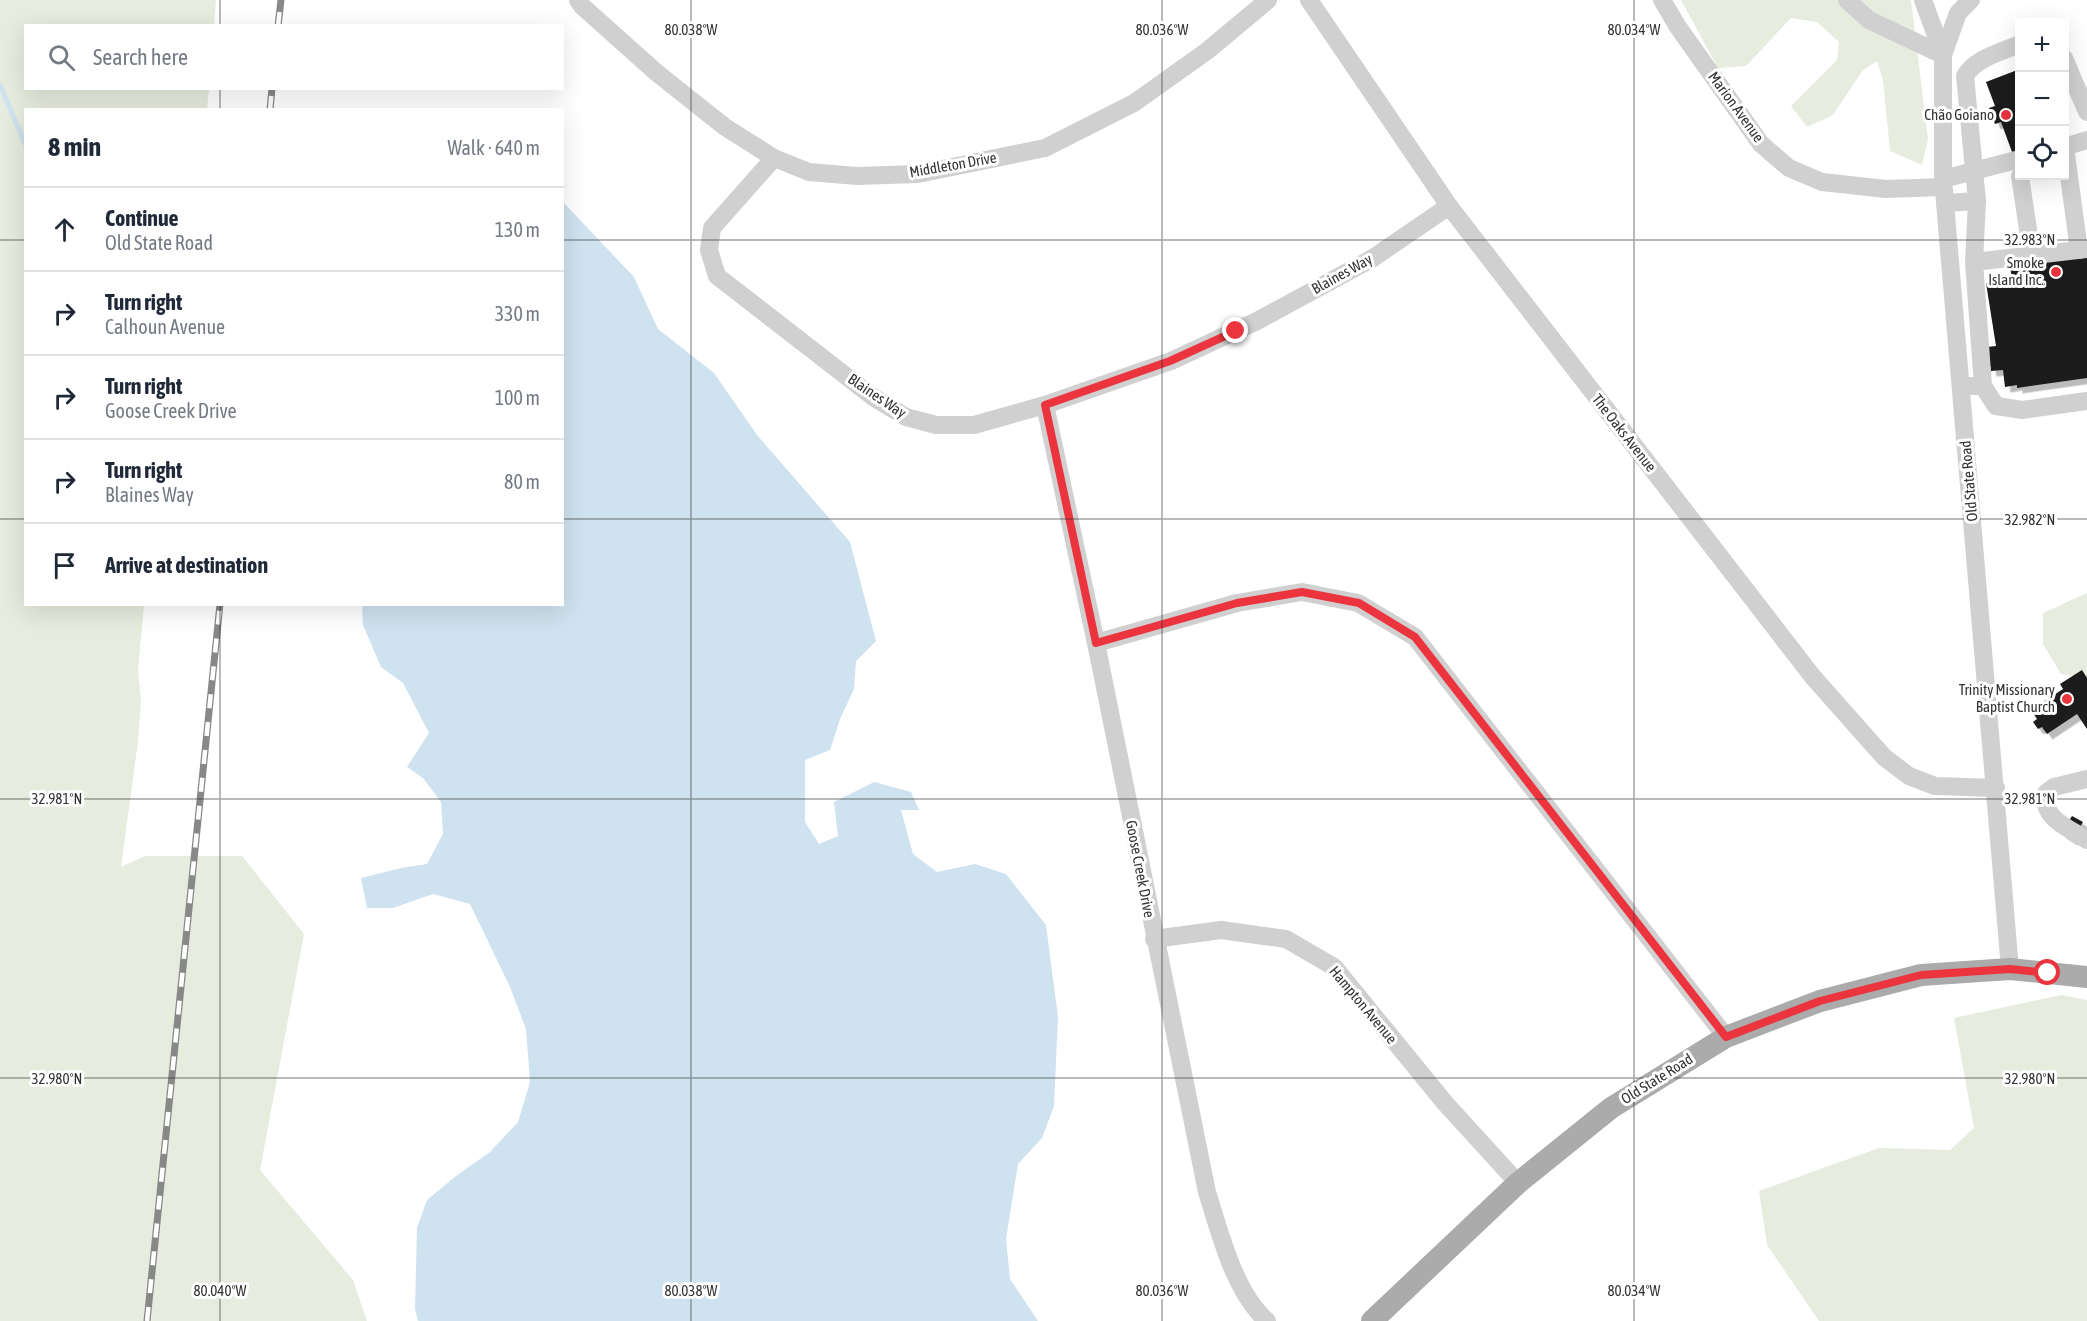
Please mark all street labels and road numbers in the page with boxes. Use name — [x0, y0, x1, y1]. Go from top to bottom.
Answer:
street label: Marion Avenue — [1705, 68, 1768, 145]
street label: Middleton Drive — [908, 148, 998, 181]
street label: Blaines Way — [1309, 250, 1375, 297]
street label: Blaines Way — [845, 370, 910, 421]
street label: The Oaks Avenue — [1589, 391, 1660, 475]
street label: Old State Road — [1957, 440, 1981, 522]
street label: Goose Creek Drive — [1123, 819, 1158, 919]
street label: Hampton Avenue — [1326, 963, 1401, 1047]
street label: Old State Road — [1618, 1050, 1696, 1107]

